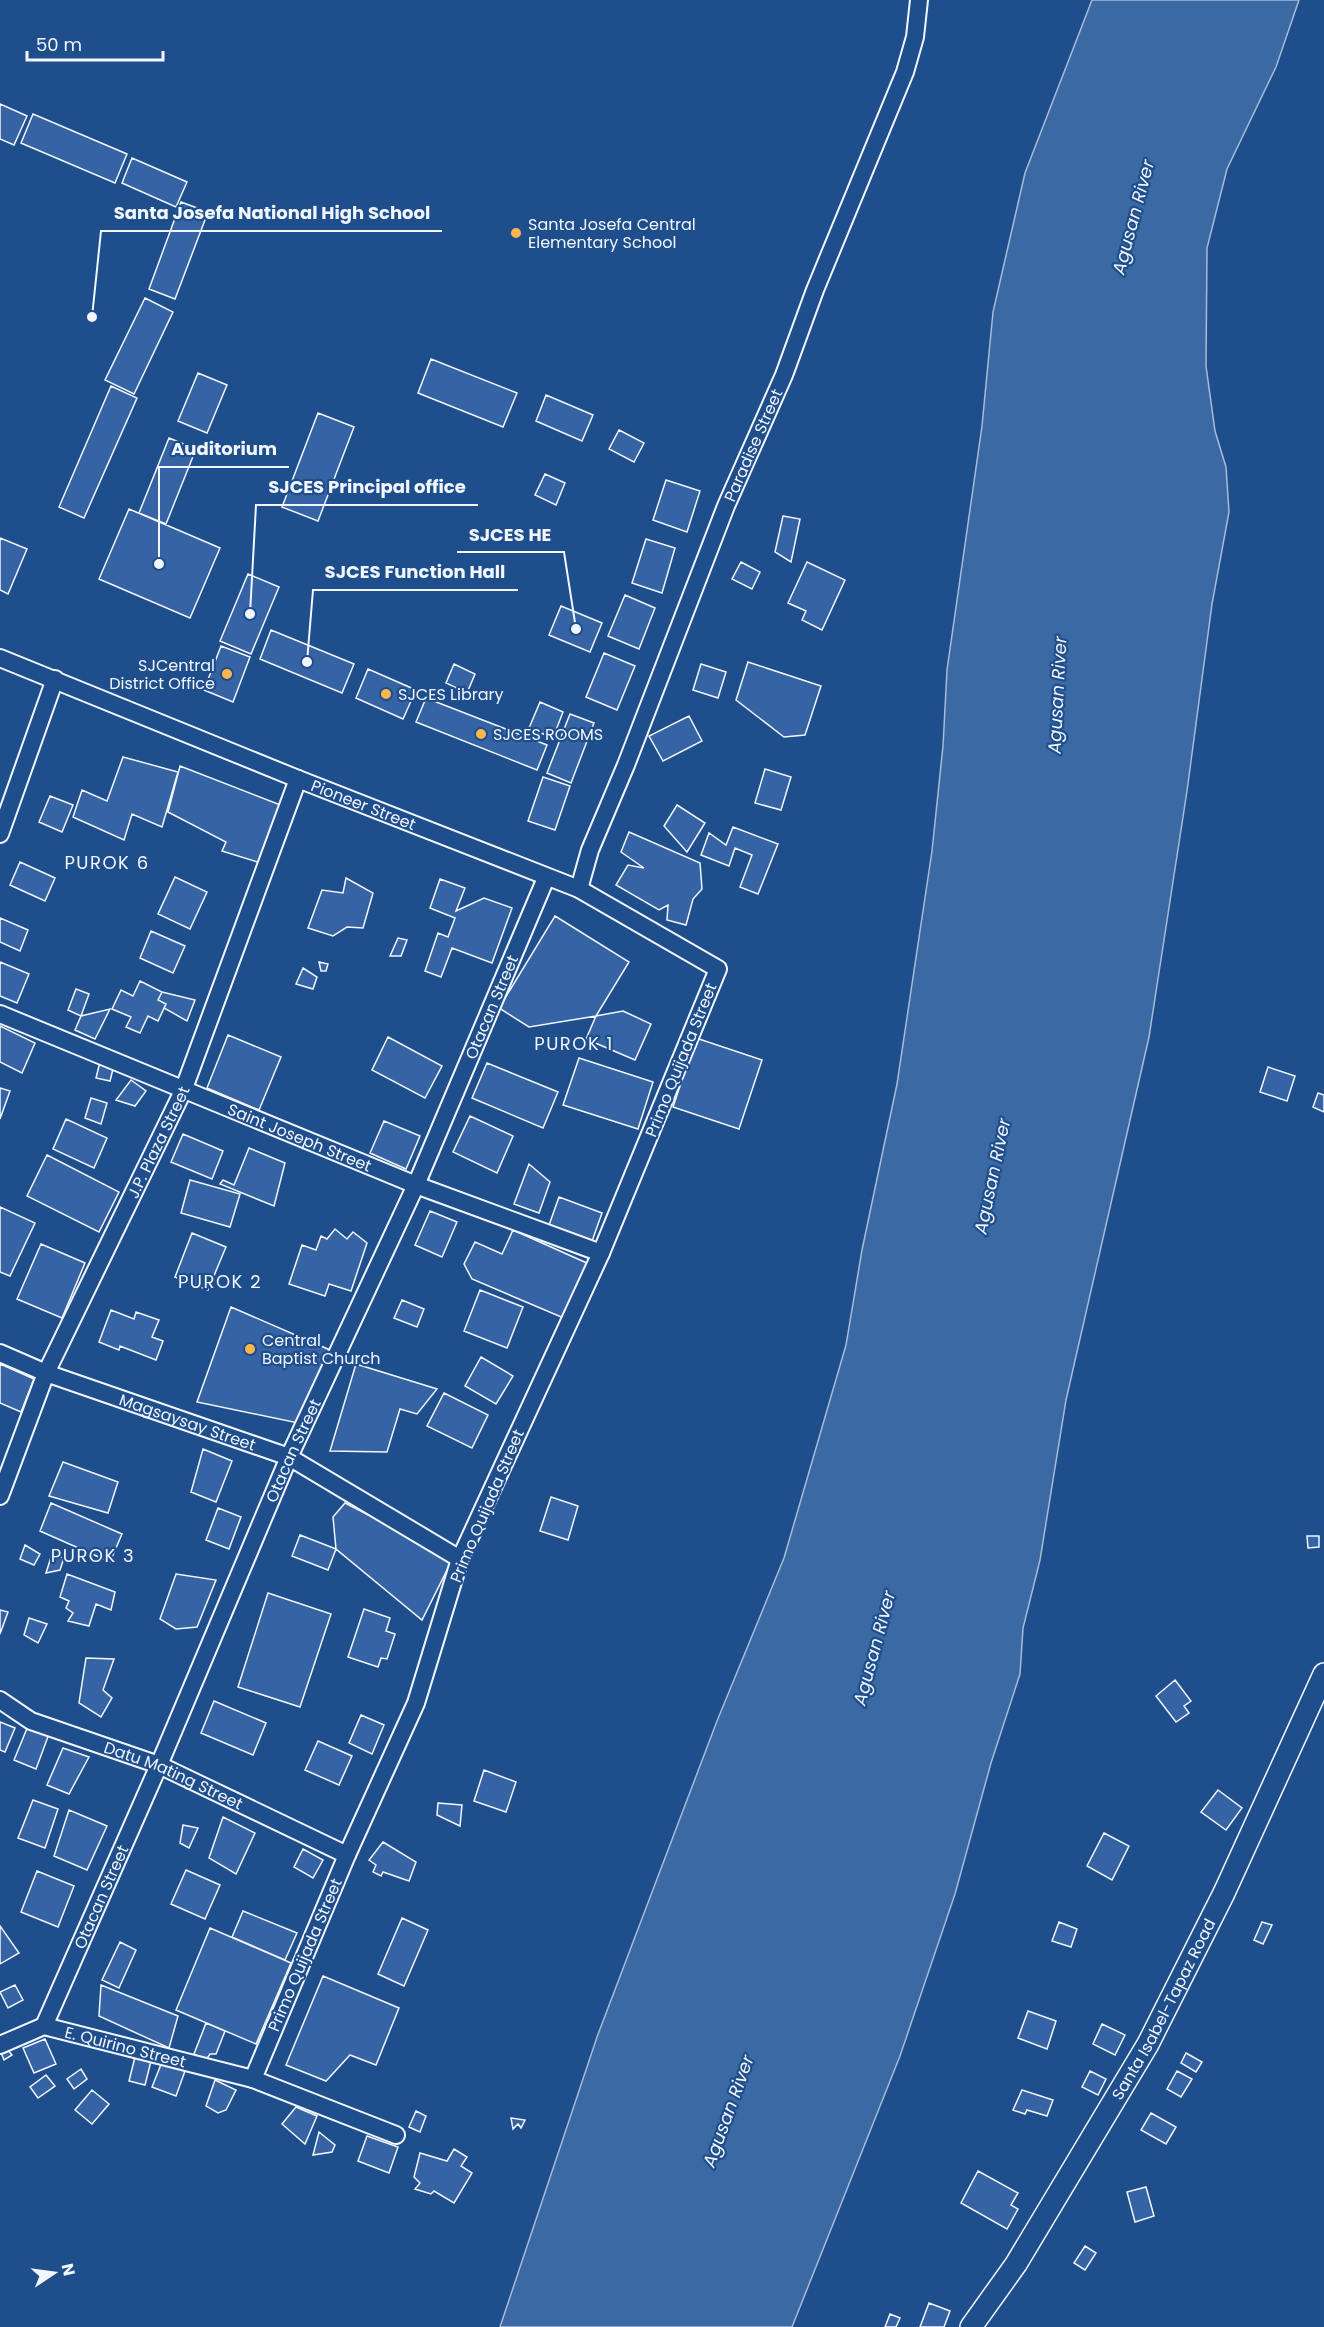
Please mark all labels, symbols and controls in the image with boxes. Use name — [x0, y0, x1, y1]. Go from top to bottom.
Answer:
scale bar — [27, 24, 164, 62]
text: 50 m — [36, 32, 82, 57]
water label: Agusan River — [1105, 156, 1161, 278]
callout: Santa Josefa National High School — [101, 195, 442, 231]
text: Santa Josefa National High School — [114, 200, 430, 225]
place label: Santa Josefa Central Elementary School — [528, 213, 696, 254]
marker: Santa Josefa Central Elementary School — [509, 226, 523, 240]
street label: Paradise Street — [718, 385, 788, 505]
callout: Auditorium — [159, 431, 289, 467]
text: Auditorium — [171, 436, 277, 461]
callout: SJCES Principal office — [256, 469, 478, 505]
text: SJCES Principal office — [268, 474, 466, 499]
callout: SJCES HE — [457, 516, 564, 552]
text: SJCES HE — [469, 522, 551, 547]
callout: SJCES Function Hall — [313, 554, 518, 590]
text: SJCES Function Hall — [325, 559, 505, 584]
water label: Agusan River — [1041, 634, 1073, 755]
place label: SJCentral District Office — [109, 654, 215, 695]
marker: SJCentral District Office — [220, 667, 234, 681]
place label: SJCES Library — [398, 683, 504, 706]
marker: SJCES Library — [379, 687, 393, 701]
place label: SJCES ROOMS — [493, 723, 603, 746]
marker: SJCES ROOMS — [474, 727, 488, 741]
street label: Pioneer Street — [308, 774, 419, 836]
district label: PUROK 6 — [64, 850, 150, 875]
street label: Otacan Street — [459, 951, 524, 1063]
street label: Primo Quijada Street — [640, 979, 723, 1141]
district label: PUROK 1 — [534, 1031, 614, 1056]
street label: J.P. Plaza Street — [121, 1083, 195, 1202]
street label: Saint Joseph Street — [224, 1097, 375, 1177]
water label: Agusan River — [967, 1115, 1017, 1237]
district label: PUROK 2 — [178, 1269, 262, 1294]
place label: Central Baptist Church — [262, 1329, 380, 1370]
marker: Central Baptist Church — [243, 1342, 257, 1356]
street label: Magsaysay Street — [116, 1388, 259, 1456]
street label: Otacan Street — [260, 1395, 326, 1506]
street label: Primo Quijada Street — [444, 1426, 530, 1586]
district label: PUROK 3 — [51, 1543, 135, 1568]
water label: Agusan River — [846, 1587, 902, 1709]
street label: Datu Mating Street — [101, 1735, 247, 1815]
street label: Otacan Street — [68, 1841, 134, 1952]
street label: Primo Quijada Street — [262, 1875, 348, 2035]
street label: Santa Isabel-Tapaz Road — [1106, 1914, 1221, 2104]
street label: E. Quirino Street — [62, 2020, 189, 2073]
water label: Agusan River — [696, 2050, 760, 2171]
north arrow — [24, 2243, 84, 2303]
text: N — [56, 2261, 81, 2278]

